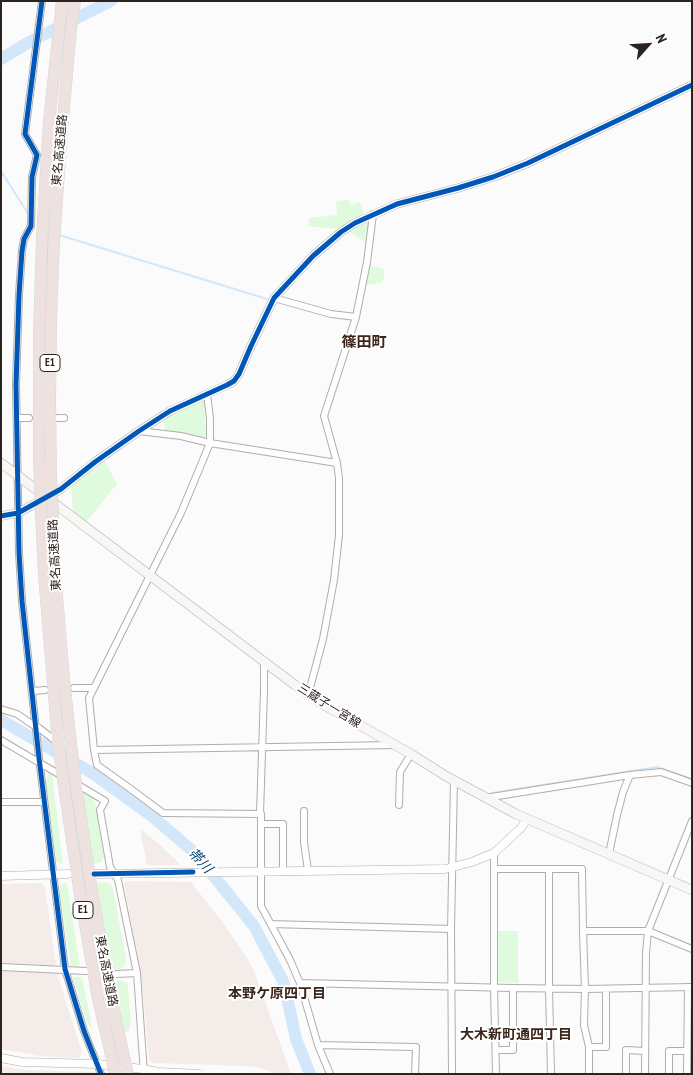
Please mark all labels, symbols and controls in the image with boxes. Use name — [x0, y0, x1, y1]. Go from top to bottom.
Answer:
north arrow — [623, 20, 673, 70]
text: N — [652, 31, 671, 46]
street label: 東名高速道路 — [50, 114, 70, 186]
district label: 篠田町 — [342, 334, 386, 352]
road number: E1 — [40, 354, 60, 372]
street label: 東名高速道路 — [46, 519, 64, 591]
street label: 三蔵子一宮線 — [295, 681, 363, 731]
water label: 帯川 — [184, 845, 216, 877]
road number: E1 — [73, 902, 93, 918]
street label: 東名高速道路 — [92, 934, 120, 1008]
district label: 本野ケ原四丁目 — [228, 986, 326, 1002]
district label: 大木新町通四丁目 — [460, 1027, 572, 1043]

